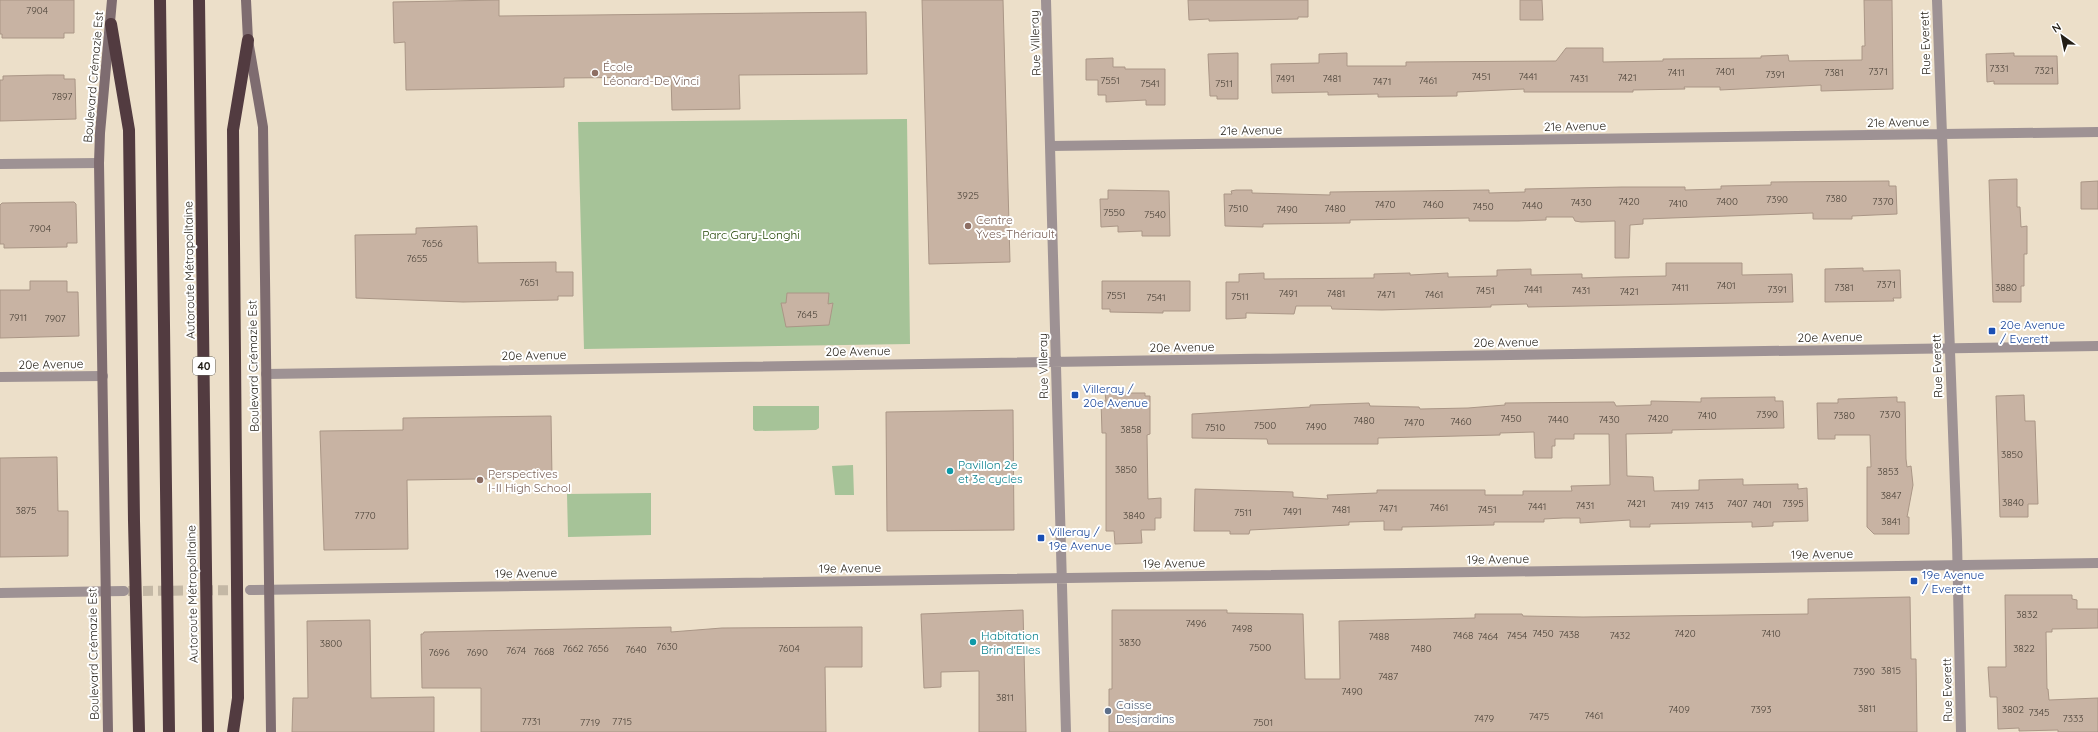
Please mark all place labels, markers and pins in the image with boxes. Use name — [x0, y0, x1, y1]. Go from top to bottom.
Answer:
place label: École Léonard-De Vinci — [603, 59, 699, 88]
marker: École Léonard-De Vinci — [590, 68, 600, 78]
place label: Centre Yves-Thériault — [976, 212, 1055, 241]
marker: Centre Yves-Thériault — [963, 221, 973, 231]
place label: 20e Avenue / Everett — [2000, 317, 2065, 346]
marker: 20e Avenue / Everett — [1987, 326, 1997, 336]
place label: Villeray / 20e Avenue — [1083, 381, 1148, 410]
marker: Villeray / 20e Avenue — [1070, 390, 1080, 400]
place label: Pavillon 2e et 3e cycles — [958, 457, 1023, 486]
place label: Perspectives I-II High School — [488, 466, 571, 495]
marker: Pavillon 2e et 3e cycles — [945, 466, 955, 476]
marker: Perspectives I-II High School — [475, 475, 485, 485]
place label: Villeray / 19e Avenue — [1049, 524, 1111, 553]
marker: Villeray / 19e Avenue — [1036, 533, 1046, 543]
place label: 19e Avenue / Everett — [1922, 567, 1984, 596]
marker: 19e Avenue / Everett — [1909, 576, 1919, 586]
place label: Habitation Brin d'Elles — [981, 628, 1041, 657]
marker: Habitation Brin d'Elles — [968, 637, 978, 647]
place label: Caisse Desjardins — [1116, 697, 1175, 726]
marker: Caisse Desjardins — [1103, 706, 1113, 716]

